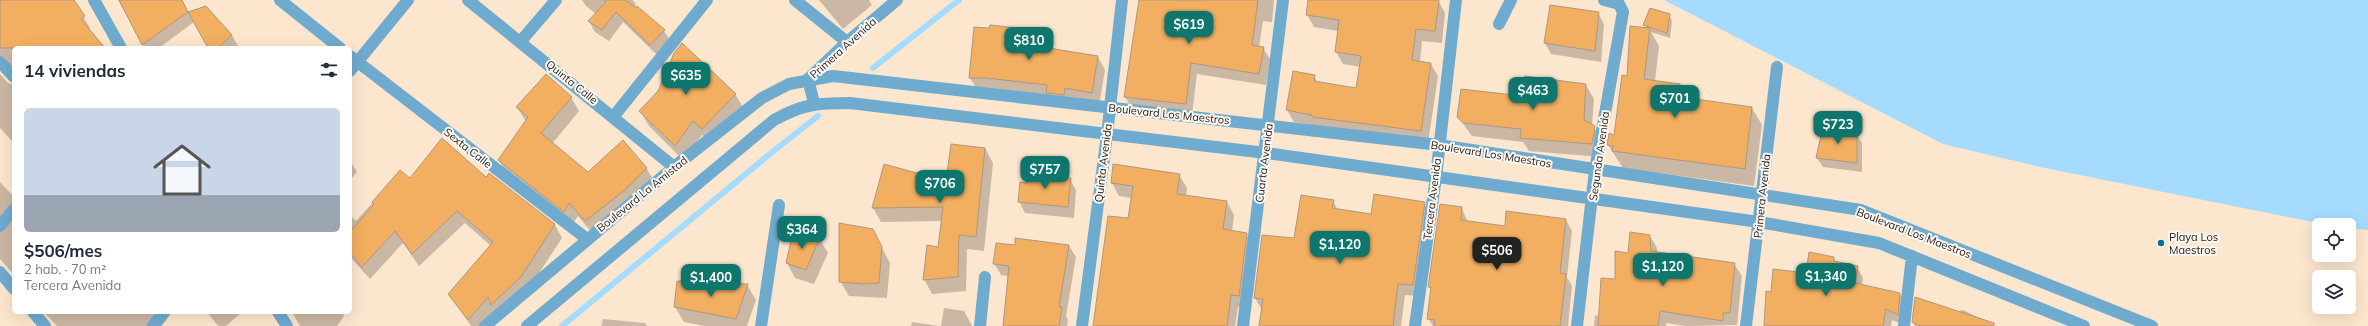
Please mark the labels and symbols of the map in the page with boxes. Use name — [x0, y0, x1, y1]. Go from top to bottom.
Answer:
pin: $619 — [1165, 11, 1213, 45]
street label: Primera Avenida — [807, 15, 879, 81]
pin: $810 — [1005, 27, 1053, 61]
street label: Quinta Calle — [543, 57, 601, 107]
pin: $635 — [662, 62, 710, 96]
pin: $463 — [1509, 77, 1557, 111]
pin: $701 — [1651, 85, 1699, 119]
street label: Boulevard Los Maestros — [1108, 101, 1230, 127]
street label: Segunda Avenida — [1586, 110, 1612, 202]
pin: $723 — [1814, 111, 1862, 145]
street label: Quinta Avenida — [1091, 123, 1115, 203]
street label: Cuarta Avenida — [1252, 123, 1276, 203]
street label: Sexta Calle — [441, 125, 495, 171]
street label: Boulevard Los Maestros — [1430, 138, 1552, 170]
street label: Boulevard La Amistad — [594, 153, 690, 235]
street label: Primera Avenida — [1751, 153, 1773, 239]
pin: $757 — [1021, 156, 1069, 190]
street label: Tercera Avenida — [1420, 157, 1444, 241]
pin: $706 — [916, 170, 964, 204]
street label: Boulevard Los Maestros — [1855, 205, 1973, 261]
pin: $364 — [778, 216, 826, 250]
place label: Playa Los Maestros — [2169, 230, 2218, 257]
pin: $1,120 — [1307, 231, 1373, 265]
pin: $506 — [1473, 237, 1521, 271]
marker: Playa Los Maestros — [2156, 238, 2166, 248]
pin: $1,120 — [1630, 253, 1696, 287]
pin: $1,340 — [1793, 263, 1859, 297]
pin: $1,400 — [678, 264, 744, 298]

